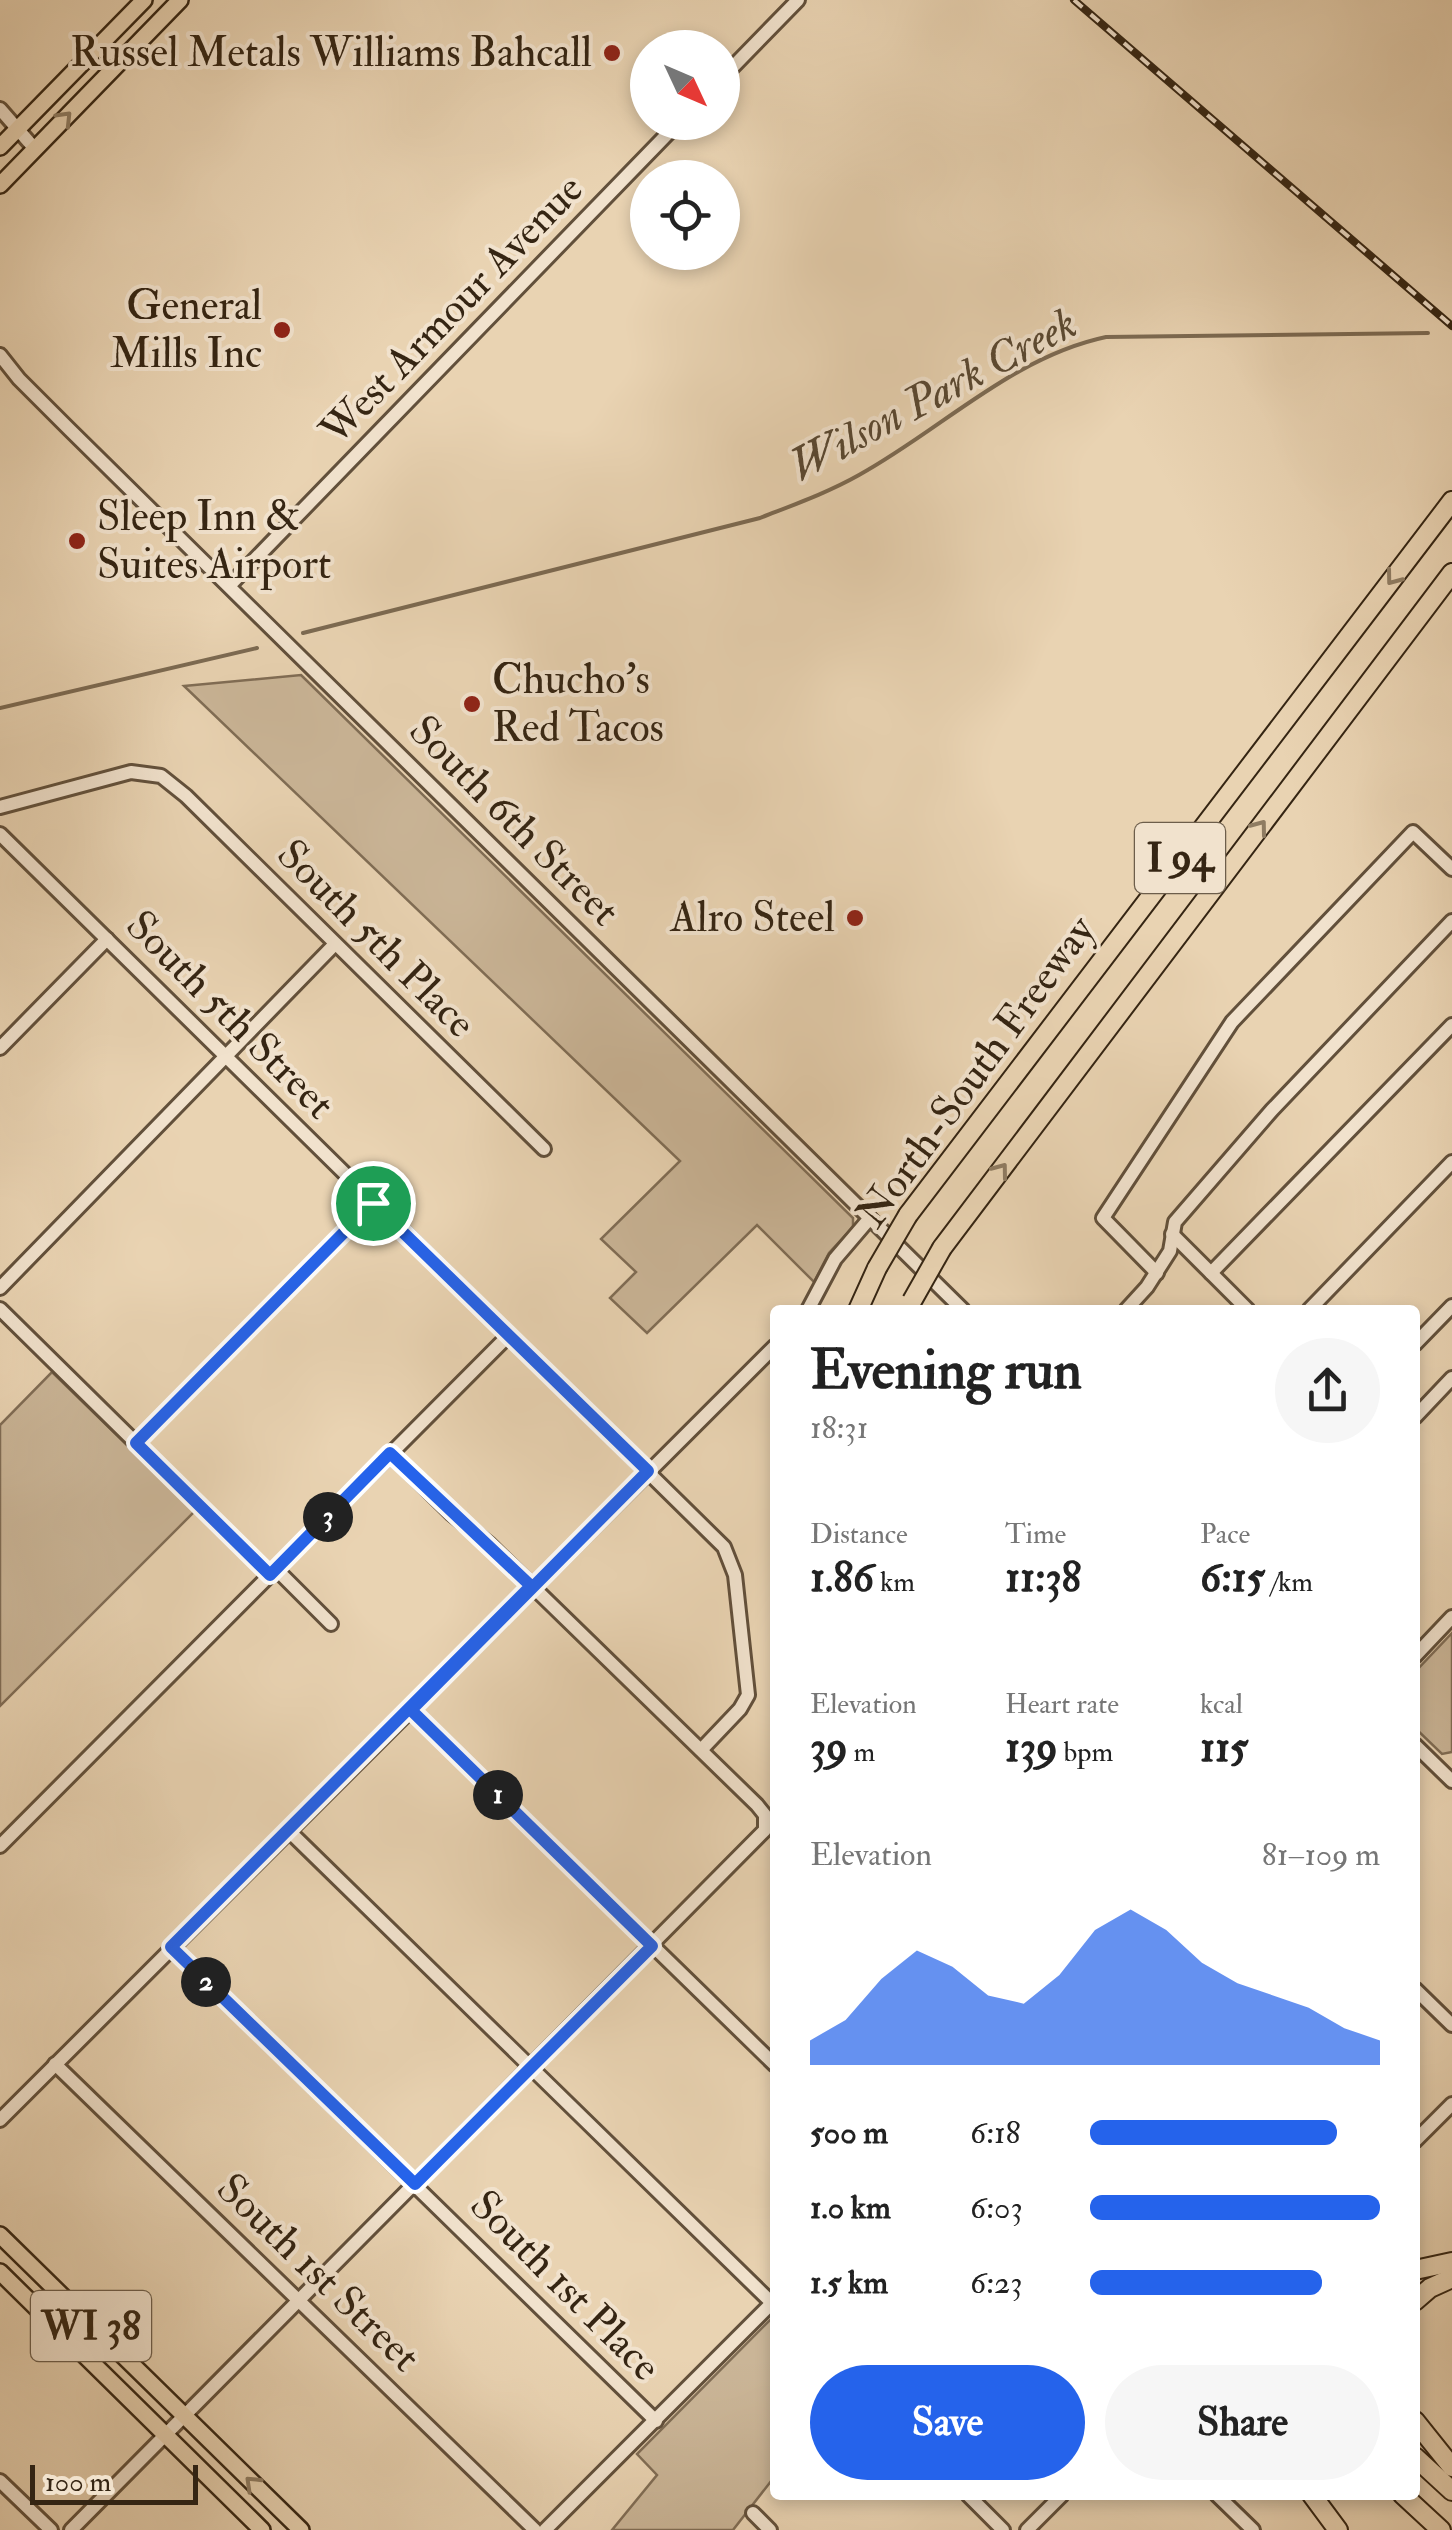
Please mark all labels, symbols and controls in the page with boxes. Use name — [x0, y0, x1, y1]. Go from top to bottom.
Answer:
place label: Russel Metals Williams Bahcall — [70, 27, 592, 79]
north arrow — [630, 30, 740, 140]
map controls — [630, 30, 740, 270]
marker: Russel Metals Williams Bahcall — [601, 42, 623, 64]
one-way arrow — [54, 111, 72, 129]
button: locate — [630, 160, 740, 270]
street label: West Armour Avenue — [309, 164, 594, 457]
place label: General Mills Inc — [110, 280, 262, 380]
water label: Wilson Park Creek — [780, 296, 1086, 494]
marker: General Mills Inc — [271, 319, 293, 341]
place label: Sleep Inn & Suites Airport — [97, 491, 331, 591]
marker: Sleep Inn & Suites Airport — [66, 530, 88, 552]
one-way arrow — [1387, 567, 1405, 585]
place label: Chucho's Red Tacos — [492, 654, 664, 754]
marker: Chucho's Red Tacos — [461, 693, 483, 715]
street label: South 6th Street — [398, 705, 630, 937]
one-way arrow — [1248, 820, 1266, 838]
road number: I 94 — [1135, 823, 1225, 893]
street label: South 5th Place — [266, 829, 486, 1049]
place label: Alro Steel — [669, 892, 835, 944]
street label: South 5th Street — [115, 900, 345, 1130]
street label: North-South Freeway — [845, 906, 1107, 1238]
marker: Alro Steel — [844, 907, 866, 929]
pin — [331, 1161, 416, 1246]
one-way arrow — [989, 1163, 1006, 1181]
icon: arrive — [346, 1176, 401, 1231]
text: Evening run — [810, 1336, 1082, 1405]
button: share — [1275, 1338, 1380, 1443]
text: 18:31 — [810, 1408, 868, 1448]
pin: 3 — [303, 1492, 353, 1542]
text: 3 — [323, 1499, 333, 1534]
text: Distance — [810, 1517, 908, 1552]
text: Time — [1005, 1517, 1066, 1552]
text: Pace — [1200, 1517, 1250, 1552]
text: 1.86 — [810, 1552, 874, 1604]
text: 11:38 — [1005, 1552, 1081, 1604]
text: 6:15 — [1200, 1552, 1265, 1604]
text: km — [874, 1565, 915, 1600]
text: /km — [1265, 1565, 1313, 1600]
text: Elevation — [810, 1687, 917, 1722]
text: Heart rate — [1005, 1687, 1119, 1722]
text: kcal — [1200, 1687, 1243, 1722]
text: 39 — [810, 1722, 848, 1774]
text: 139 — [1005, 1722, 1058, 1774]
text: 115 — [1200, 1722, 1248, 1774]
text: m — [848, 1735, 875, 1770]
text: bpm — [1058, 1735, 1113, 1770]
pin: 1 — [473, 1770, 523, 1820]
text: 1 — [493, 1777, 503, 1812]
text: Elevation — [810, 1835, 932, 1875]
text: 81–109 m — [1262, 1835, 1380, 1875]
pin: 2 — [181, 1957, 231, 2007]
text: 2 — [199, 1964, 213, 1999]
text: 500 m — [810, 2113, 888, 2153]
text: 6:18 — [970, 2113, 1020, 2153]
street label: South 1st Street — [205, 2163, 431, 2383]
street label: South 1st Place — [459, 2180, 671, 2392]
text: 1.0 km — [810, 2188, 891, 2228]
text: 6:03 — [970, 2188, 1023, 2228]
text: 1.5 km — [810, 2263, 888, 2303]
text: 6:23 — [970, 2263, 1023, 2303]
road number: WI 38 — [31, 2291, 151, 2361]
button: Save — [810, 2365, 1085, 2480]
button: Share — [1105, 2365, 1380, 2480]
scale bar — [30, 2460, 198, 2504]
text: 100 m — [45, 2465, 111, 2500]
one-way arrow — [245, 2477, 264, 2495]

